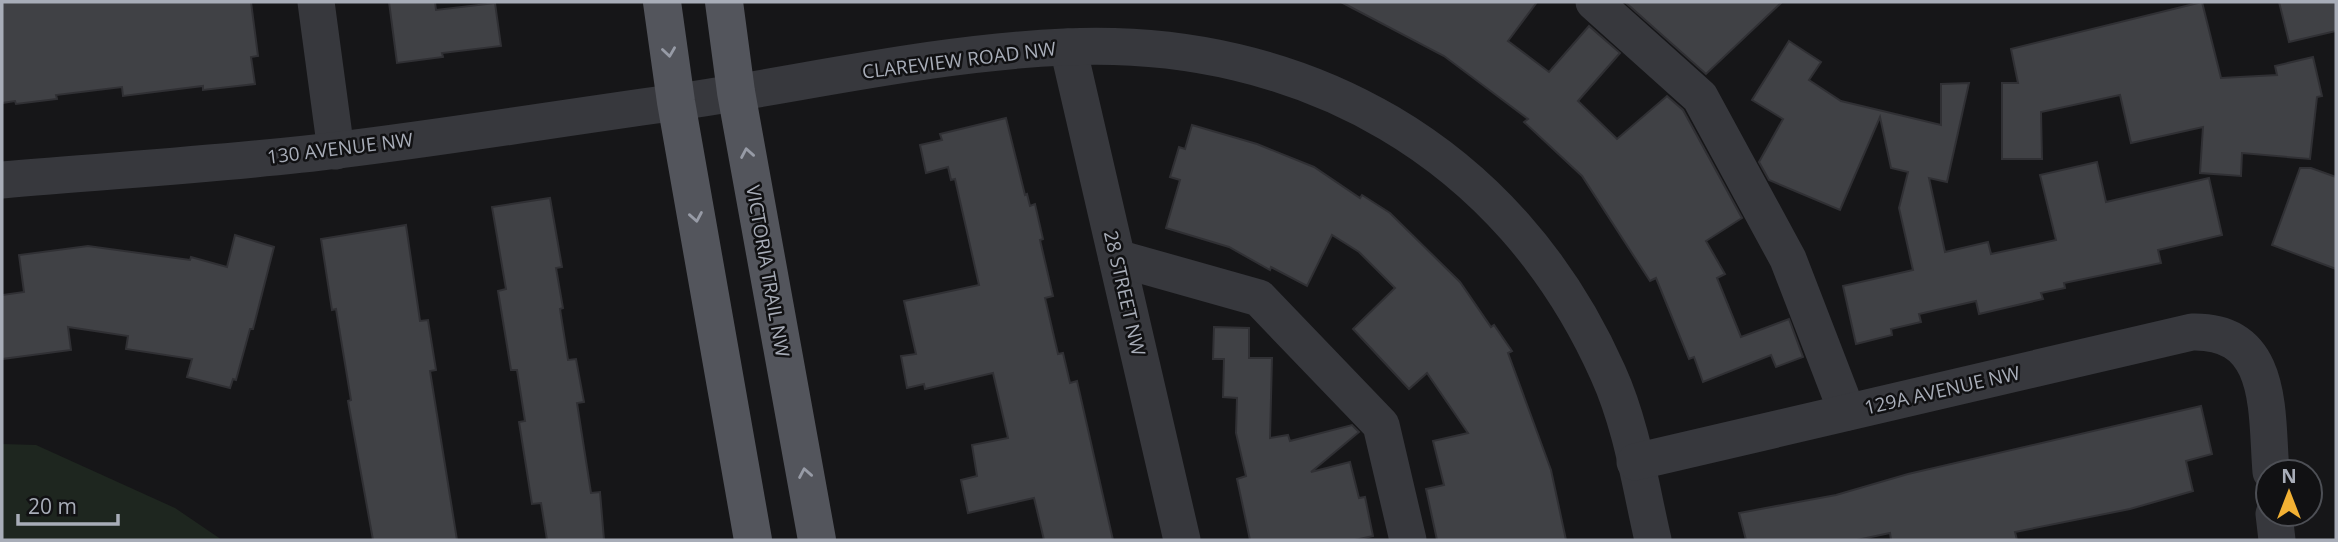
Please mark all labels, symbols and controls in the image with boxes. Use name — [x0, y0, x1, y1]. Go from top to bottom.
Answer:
street label: CLAREVIEW ROAD NW — [861, 35, 1058, 85]
one-way arrow — [662, 46, 677, 58]
street label: 130 AVENUE NW — [265, 126, 415, 170]
one-way arrow — [740, 147, 755, 159]
street label: VICTORIA TRAIL NW — [740, 183, 796, 359]
one-way arrow — [688, 212, 703, 223]
street label: 28 STREET NW — [1098, 228, 1152, 359]
street label: 129A AVENUE NW — [1862, 359, 2023, 421]
north arrow — [2254, 458, 2324, 528]
text: N — [2281, 463, 2297, 489]
one-way arrow — [798, 467, 813, 479]
scale bar — [18, 482, 117, 526]
text: 20 m — [28, 492, 77, 520]

